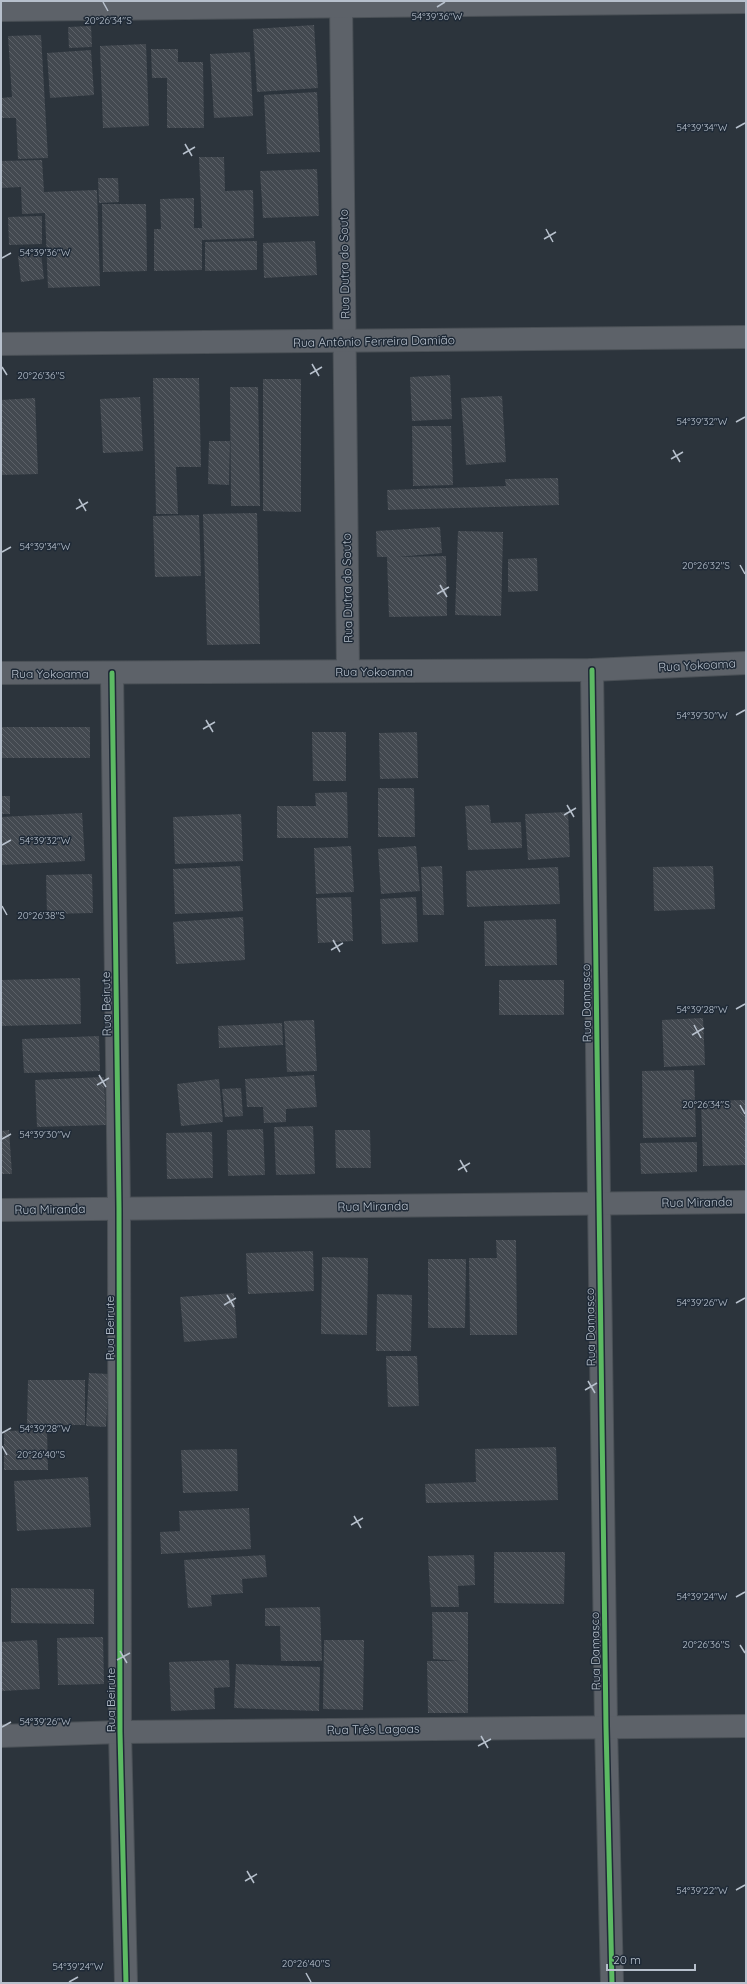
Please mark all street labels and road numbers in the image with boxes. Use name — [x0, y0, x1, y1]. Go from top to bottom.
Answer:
street label: Rua Dutra do Souto — [336, 209, 352, 319]
street label: Rua Antônio Ferreira Damião — [293, 332, 455, 350]
street label: Rua Dutra do Souto — [339, 533, 355, 643]
street label: Rua Yokoama — [658, 655, 736, 675]
street label: Rua Yokoama — [335, 664, 413, 679]
street label: Rua Yokoama — [11, 666, 89, 681]
street label: Rua Damasco — [578, 964, 594, 1042]
street label: Rua Beirute — [98, 971, 114, 1036]
street label: Rua Miranda — [661, 1194, 733, 1210]
street label: Rua Miranda — [337, 1198, 409, 1214]
street label: Rua Miranda — [14, 1201, 86, 1217]
street label: Rua Damasco — [582, 1288, 598, 1366]
street label: Rua Beirute — [102, 1295, 117, 1360]
street label: Rua Damasco — [587, 1612, 603, 1690]
street label: Rua Beirute — [103, 1667, 118, 1732]
street label: Rua Três Lagoas — [326, 1721, 420, 1737]

